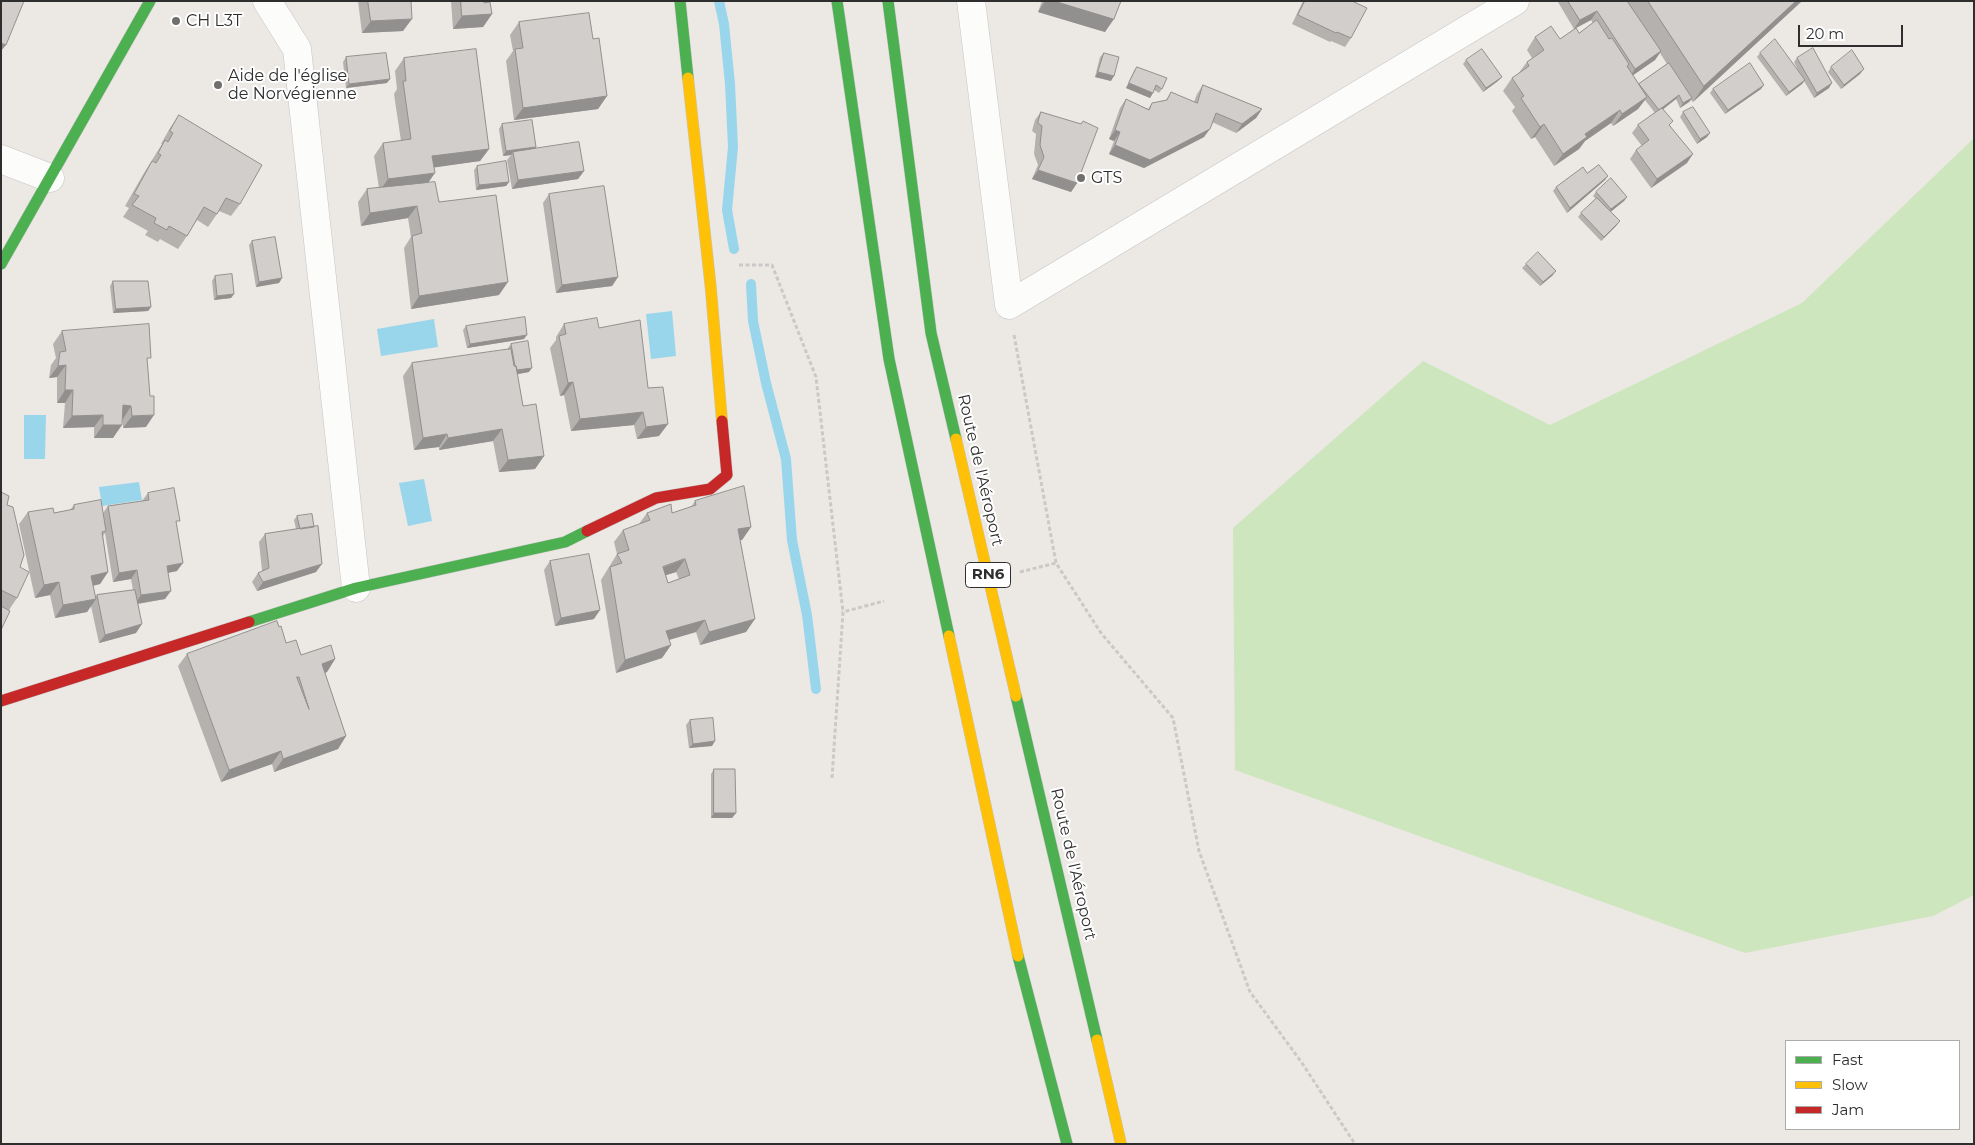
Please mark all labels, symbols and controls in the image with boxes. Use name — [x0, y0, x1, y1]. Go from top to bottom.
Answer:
place label: CH L3T — [186, 11, 242, 31]
marker: CH L3T — [170, 15, 182, 27]
scale bar — [1800, 15, 1905, 47]
text: 20 m — [1806, 24, 1844, 43]
place label: Aide de l'église de Norvégienne — [228, 66, 357, 104]
marker: Aide de l'église de Norvégienne — [212, 79, 224, 91]
place label: GTS — [1091, 168, 1122, 188]
marker: GTS — [1075, 172, 1087, 184]
street label: Route de l'Aéroport — [953, 392, 1007, 548]
road number: RN6 — [966, 562, 1010, 588]
street label: Route de l'Aéroport — [1046, 786, 1100, 942]
legend — [1785, 1040, 1960, 1130]
text: Fast — [1832, 1050, 1863, 1069]
text: Slow — [1832, 1075, 1868, 1094]
text: Jam — [1832, 1100, 1864, 1119]

